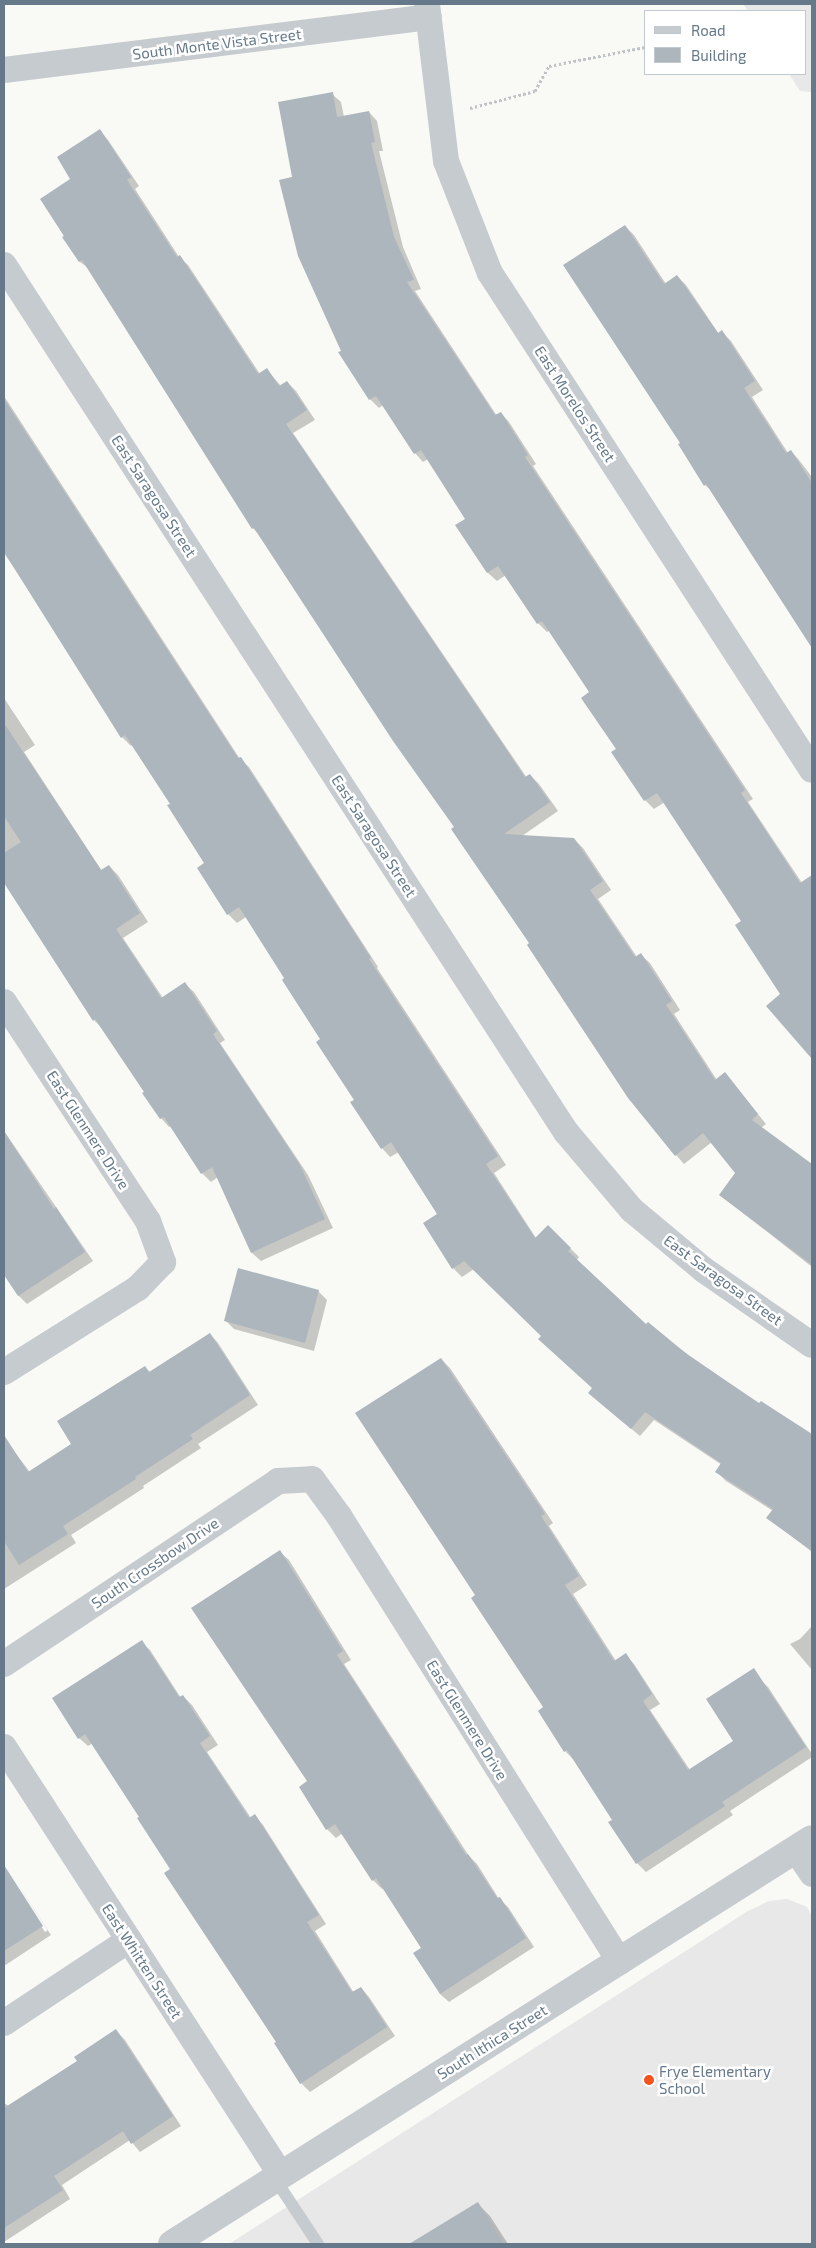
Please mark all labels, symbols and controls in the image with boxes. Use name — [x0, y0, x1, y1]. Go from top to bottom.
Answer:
legend — [644, 10, 806, 75]
text: Road — [691, 21, 726, 39]
street label: South Monte Vista Street — [131, 25, 303, 63]
text: Building — [691, 46, 746, 64]
street label: East Morelos Street — [531, 343, 619, 465]
street label: East Saragosa Street — [108, 432, 200, 560]
street label: East Saragosa Street — [328, 772, 420, 900]
street label: East Glenmere Drive — [43, 1067, 133, 1193]
street label: East Saragosa Street — [660, 1231, 786, 1329]
street label: South Crossbow Drive — [88, 1514, 222, 1612]
street label: East Glenmere Drive — [423, 1657, 511, 1783]
street label: East Whitten Street — [98, 1900, 186, 2022]
street label: South Ithica Street — [434, 2001, 550, 2083]
place label: Frye Elementary School — [659, 2062, 771, 2097]
marker: Frye Elementary School — [643, 2074, 655, 2086]

